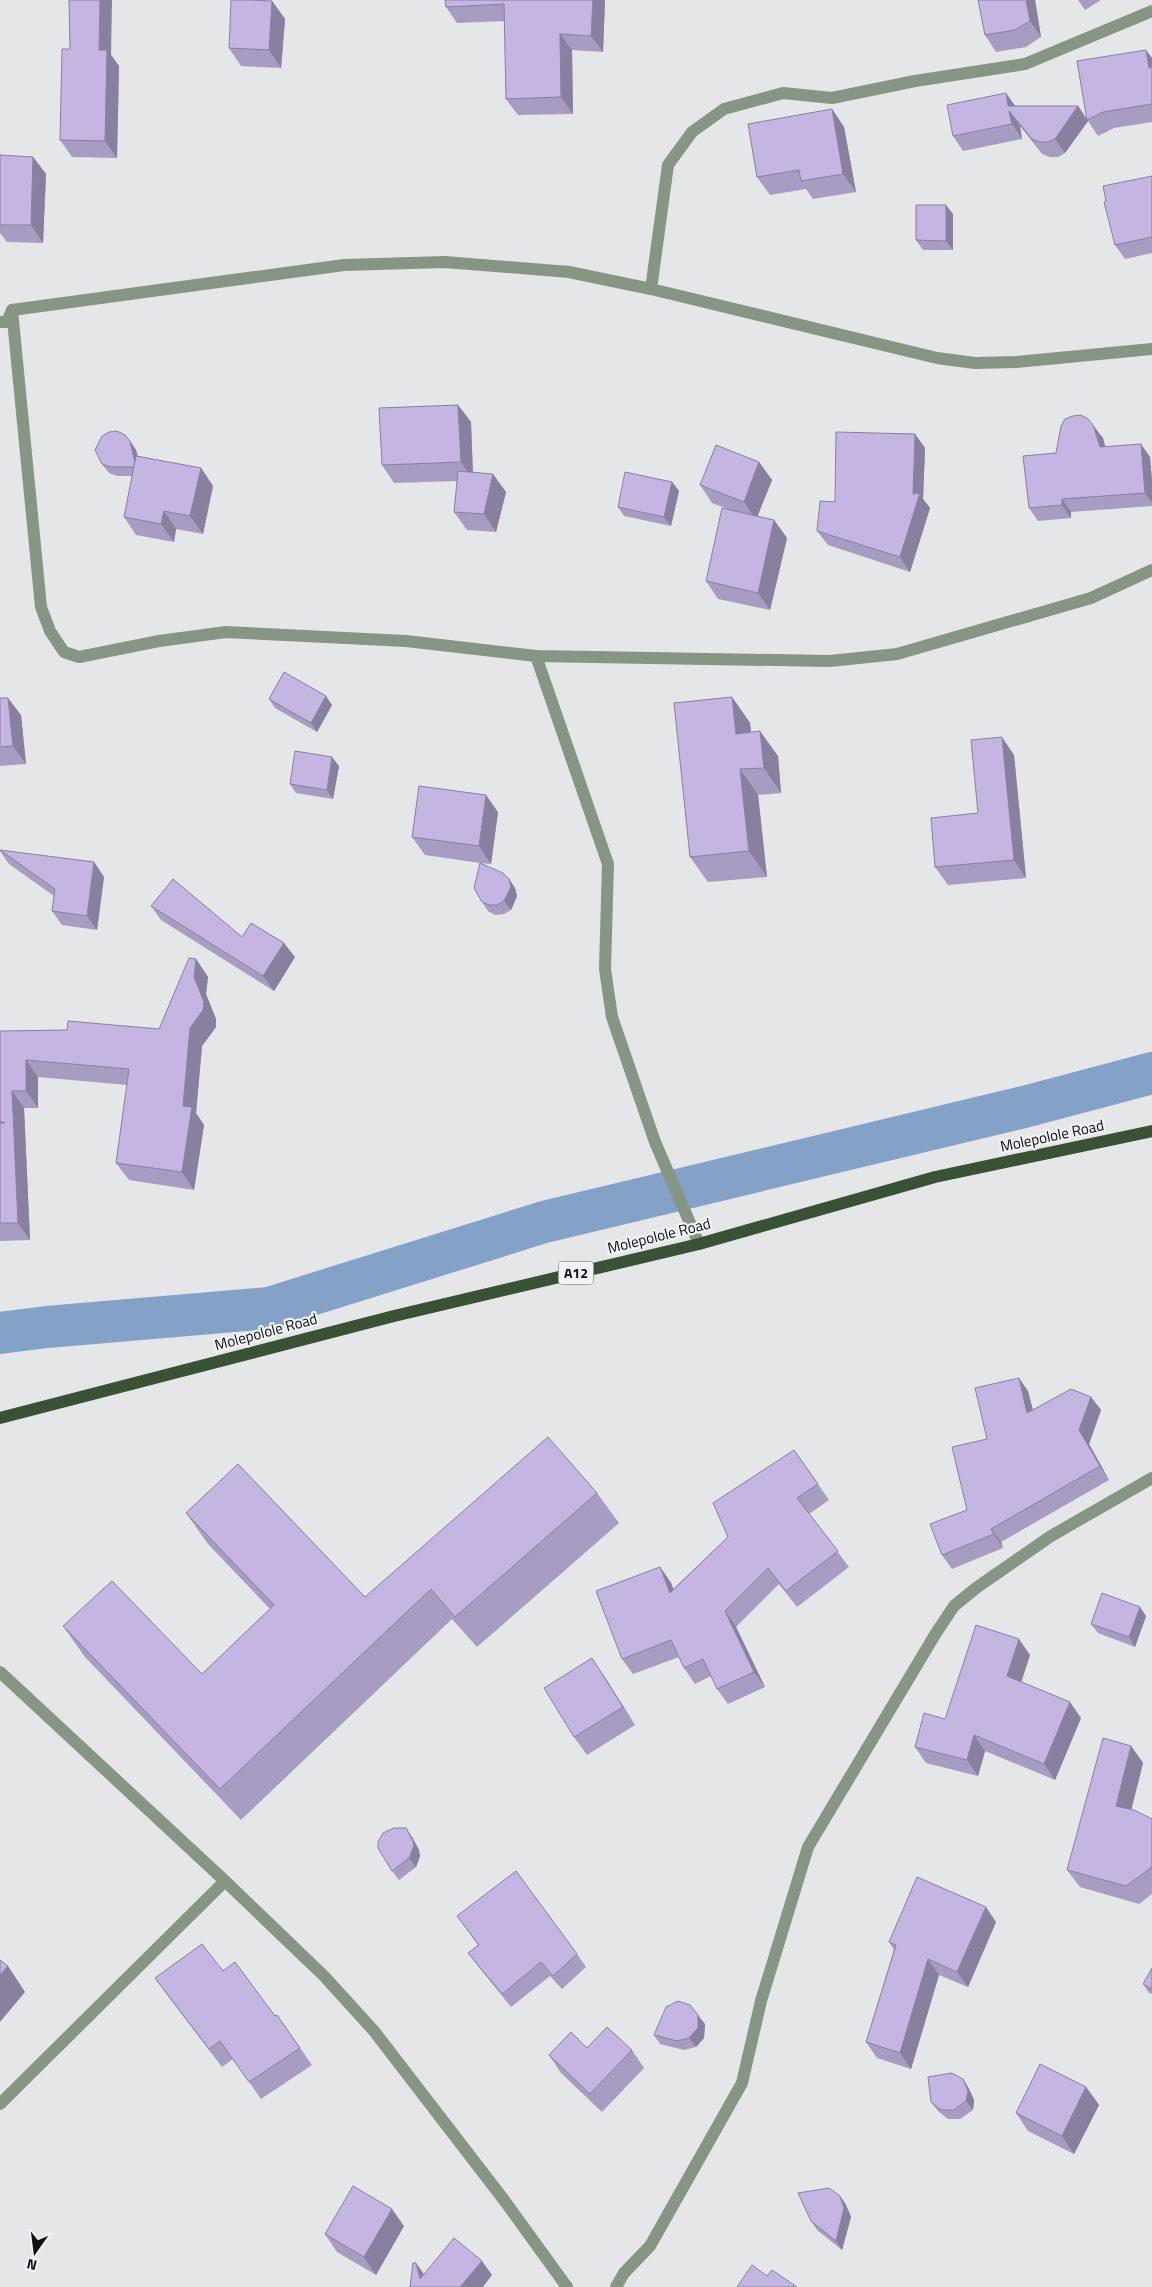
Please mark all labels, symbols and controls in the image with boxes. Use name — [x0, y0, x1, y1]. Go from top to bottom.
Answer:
street label: Molepolole Road — [998, 1113, 1106, 1158]
street label: Molepolole Road — [605, 1212, 713, 1259]
road number: A12 — [558, 1262, 594, 1284]
street label: Molepolole Road — [212, 1307, 320, 1356]
north arrow — [10, 2227, 60, 2277]
text: N — [24, 2254, 39, 2276]

